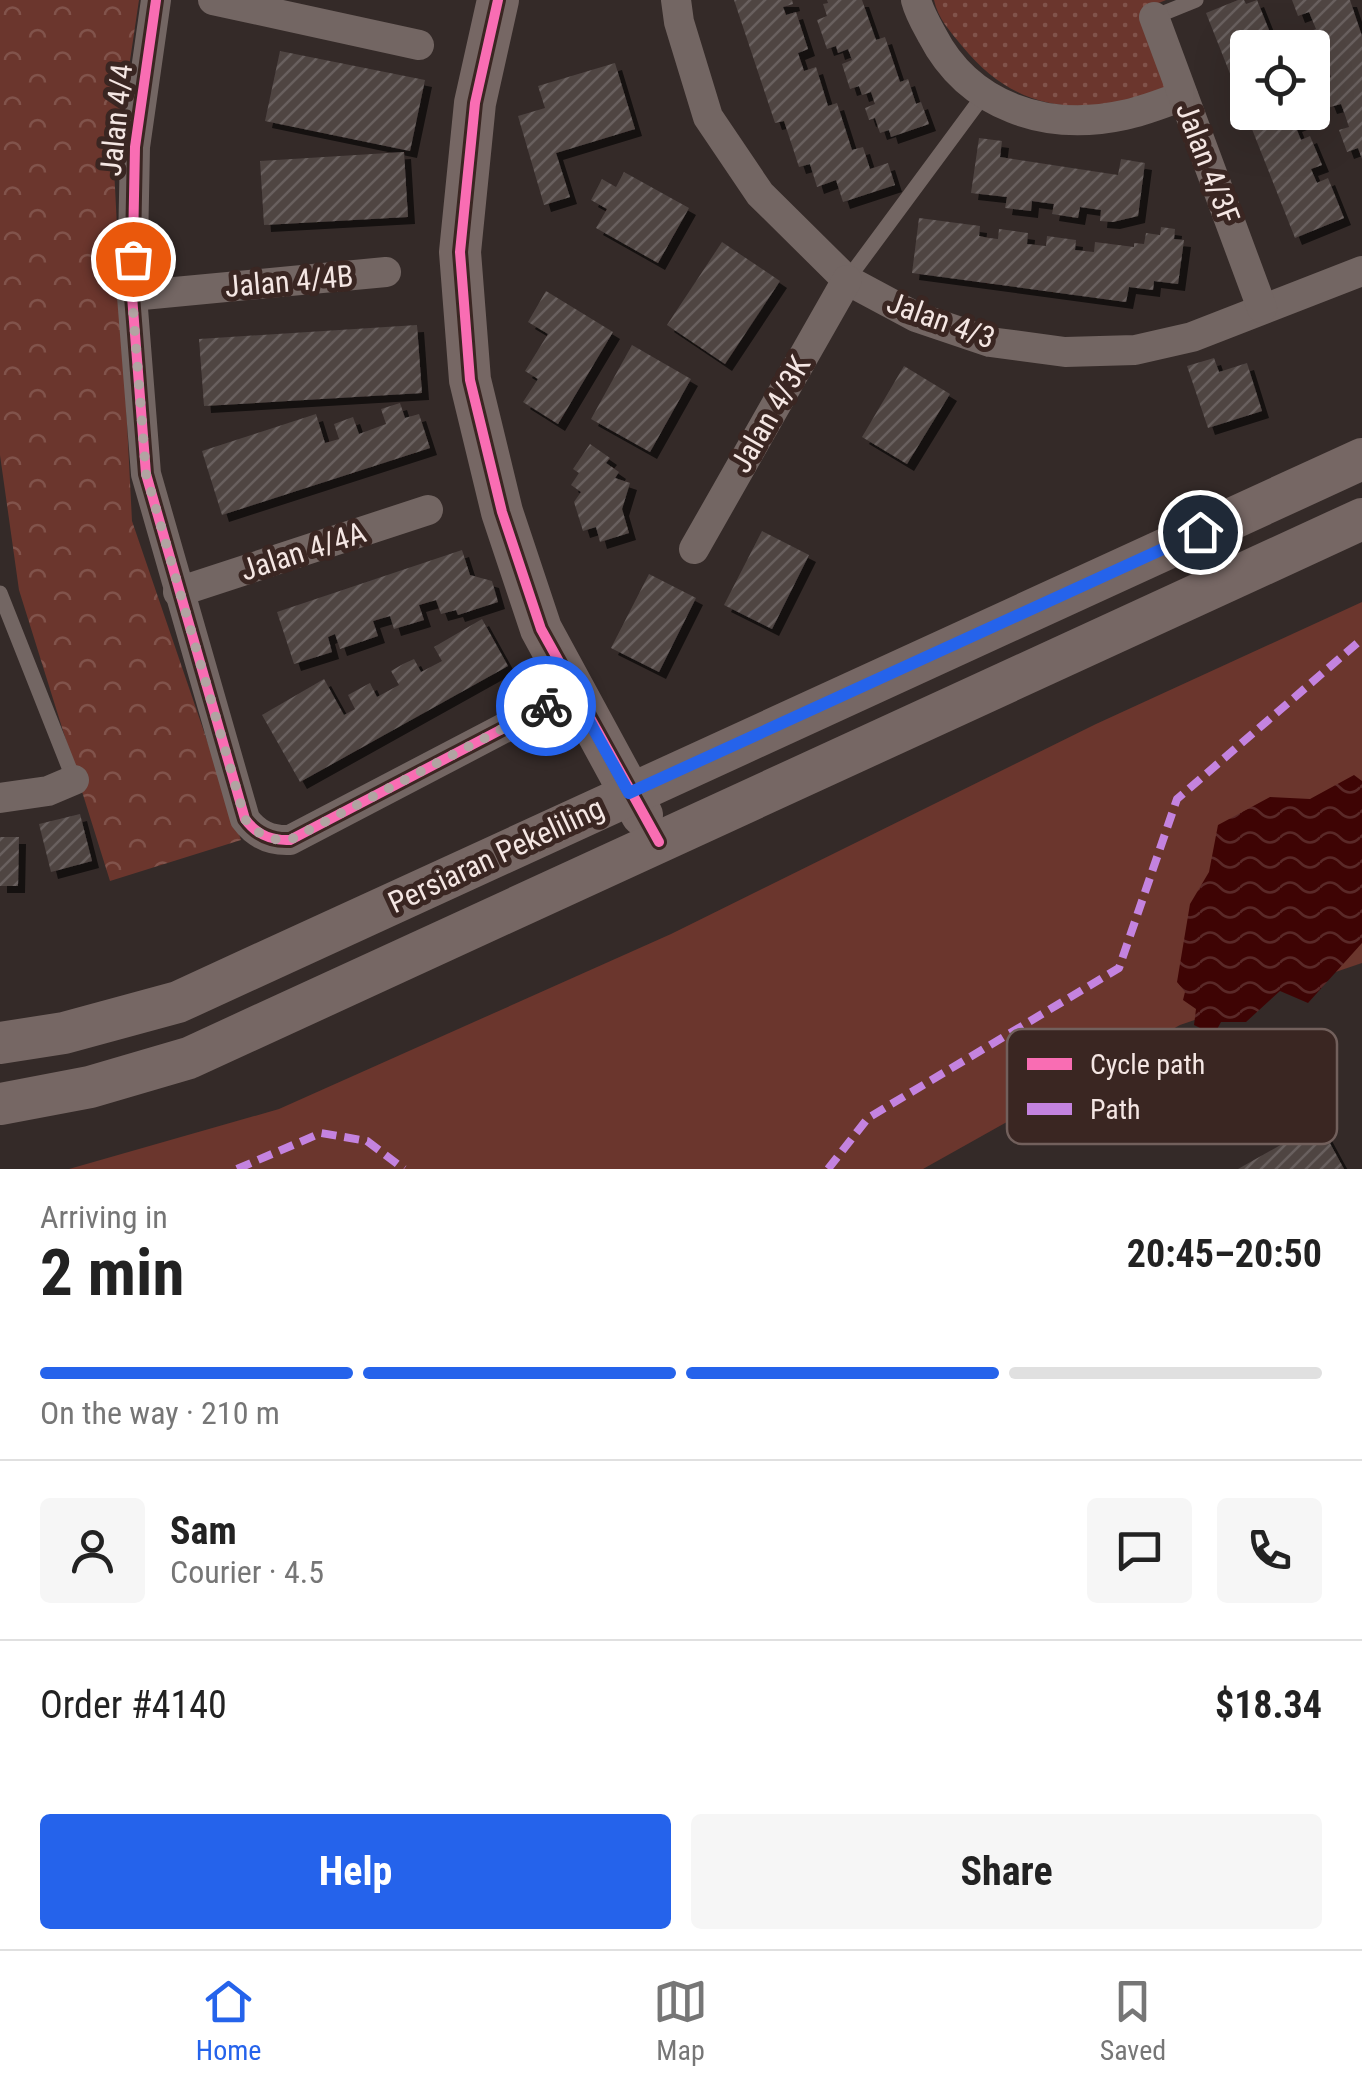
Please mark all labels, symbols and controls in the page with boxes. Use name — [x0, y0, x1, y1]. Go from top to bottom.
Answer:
map controls — [1230, 30, 1330, 130]
button: locate — [1230, 30, 1330, 130]
street label: Jalan 4/4 — [93, 62, 139, 178]
street label: Jalan 4/3F — [1169, 98, 1247, 228]
pin — [91, 217, 176, 302]
icon: bag — [106, 232, 161, 287]
street label: Jalan 4/4B — [223, 258, 355, 304]
street label: Jalan 4/3 — [882, 284, 1000, 356]
street label: Jalan 4/3K — [723, 349, 818, 478]
pin — [1158, 490, 1243, 575]
icon: home — [1173, 505, 1228, 560]
street label: Jalan 4/4A — [236, 514, 370, 588]
courier — [496, 656, 596, 756]
icon: bike — [519, 679, 574, 734]
street label: Persiaran Pekeliling — [383, 790, 609, 920]
legend — [1007, 1029, 1337, 1144]
text: Cycle path — [1090, 1048, 1205, 1081]
text: Path — [1090, 1093, 1141, 1126]
text: Arriving in — [40, 1198, 168, 1236]
text: 20:45–20:50 — [1127, 1232, 1322, 1276]
text: 2 min — [40, 1235, 184, 1311]
text: On the way · 210 m — [40, 1394, 280, 1432]
button: person — [40, 1498, 145, 1603]
button: chat — [1087, 1498, 1192, 1603]
button: phone — [1217, 1498, 1322, 1603]
text: Sam — [170, 1509, 237, 1553]
text: Courier · 4.5 — [170, 1553, 324, 1591]
text: Order #4140 — [40, 1683, 227, 1727]
text: $18.34 — [1215, 1683, 1322, 1727]
button: Help — [40, 1814, 671, 1929]
button: Share — [691, 1814, 1322, 1929]
tab: Home — [196, 1974, 261, 2067]
tab: Map — [653, 1974, 708, 2067]
tab: Saved — [1100, 1974, 1166, 2067]

